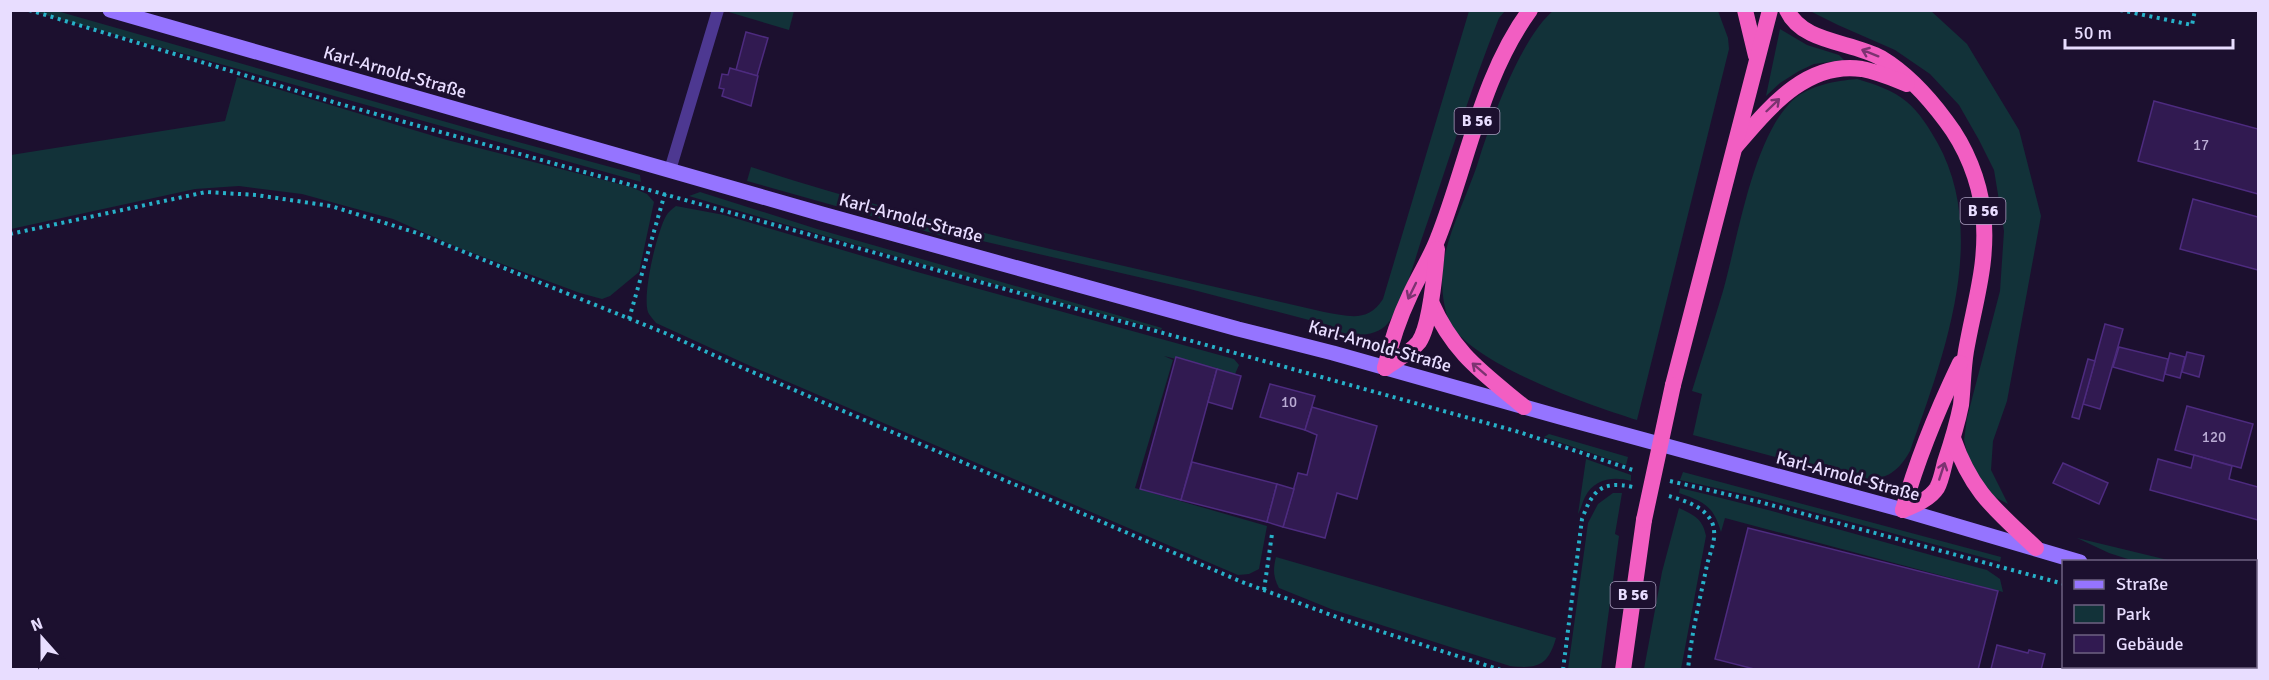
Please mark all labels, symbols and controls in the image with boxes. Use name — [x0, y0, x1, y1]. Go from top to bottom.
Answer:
scale bar — [2065, 12, 2233, 50]
text: 50 m — [2074, 22, 2112, 44]
street label: Karl-Arnold-Straße — [321, 41, 469, 103]
one-way arrow — [1861, 47, 1879, 58]
one-way arrow — [1766, 97, 1781, 112]
road number: B 56 — [1454, 108, 1500, 134]
house number: 17 — [2193, 136, 2209, 154]
street label: Karl-Arnold-Straße — [837, 188, 985, 248]
road number: B 56 — [1960, 198, 2006, 224]
one-way arrow — [1405, 281, 1417, 299]
street label: Karl-Arnold-Straße — [1306, 315, 1454, 377]
one-way arrow — [1471, 363, 1487, 376]
house number: 10 — [1281, 393, 1297, 411]
house number: 120 — [2202, 428, 2226, 446]
street label: Karl-Arnold-Straße — [1774, 446, 1922, 506]
one-way arrow — [1938, 462, 1949, 481]
legend — [2062, 560, 2257, 668]
text: Straße — [2116, 573, 2168, 595]
road number: B 56 — [1610, 582, 1656, 608]
text: Park — [2116, 603, 2151, 625]
north arrow — [12, 608, 72, 668]
text: N — [28, 614, 46, 636]
text: Gebäude — [2116, 633, 2184, 655]

